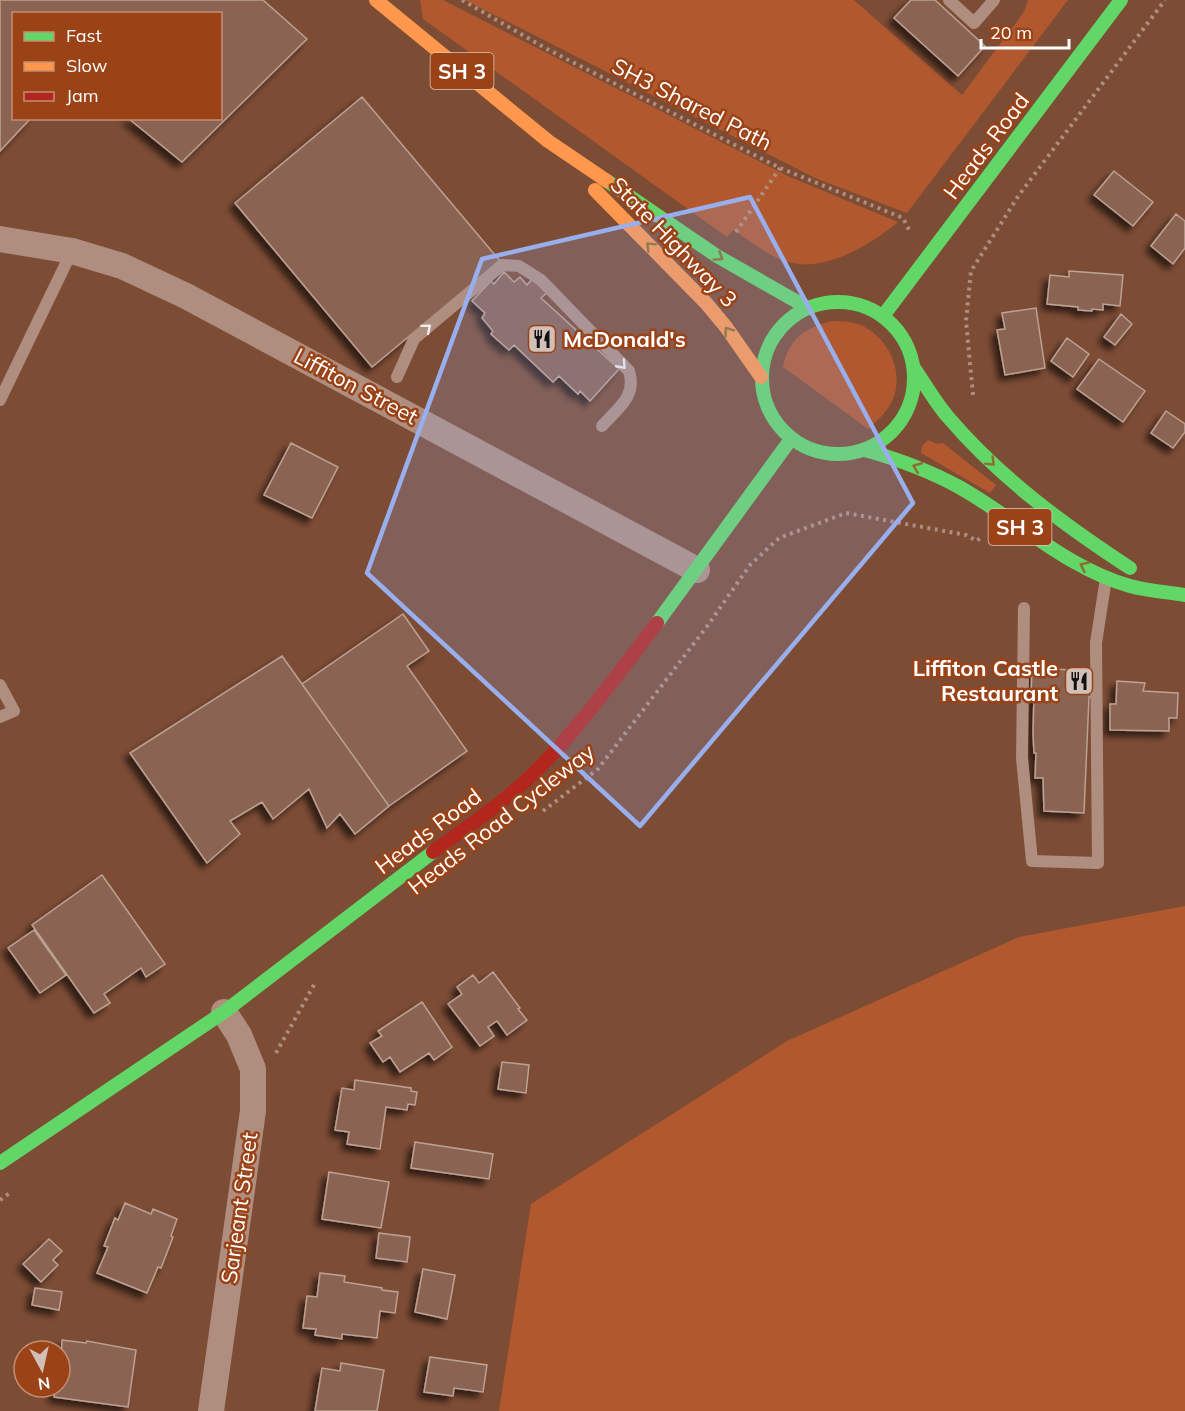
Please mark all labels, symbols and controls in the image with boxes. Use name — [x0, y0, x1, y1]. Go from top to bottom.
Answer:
legend — [12, 12, 222, 120]
scale bar — [981, 12, 1070, 50]
text: 20 m — [990, 21, 1032, 44]
text: Fast — [66, 24, 102, 47]
street label: SH3 Shared Path — [607, 52, 777, 156]
road number: SH 3 — [430, 53, 494, 89]
text: Slow — [66, 54, 108, 77]
text: Jam — [66, 84, 99, 107]
street label: Heads Road — [937, 87, 1035, 205]
street label: State Highway 3 — [605, 171, 743, 313]
one-way arrow — [646, 243, 657, 254]
one-way arrow — [712, 249, 723, 260]
restaurant icon: McDonald's — [526, 323, 558, 355]
one-way arrow — [420, 324, 431, 335]
place label: McDonald's — [563, 325, 686, 353]
one-way arrow — [725, 326, 736, 337]
street label: Liffiton Street — [289, 342, 423, 431]
one-way arrow — [615, 358, 626, 368]
one-way arrow — [983, 455, 994, 466]
one-way arrow — [912, 462, 923, 474]
road number: SH 3 — [988, 509, 1052, 545]
one-way arrow — [1079, 562, 1090, 574]
place label: Liffiton Castle Restaurant — [913, 654, 1058, 707]
restaurant icon: Liffiton Castle Restaurant — [1063, 665, 1095, 697]
street label: Heads Road Cycleway — [403, 738, 599, 900]
street label: Heads Road — [370, 783, 486, 879]
street label: Sarjeant Street — [215, 1130, 264, 1285]
north arrow — [12, 1339, 72, 1399]
text: N — [37, 1373, 51, 1395]

